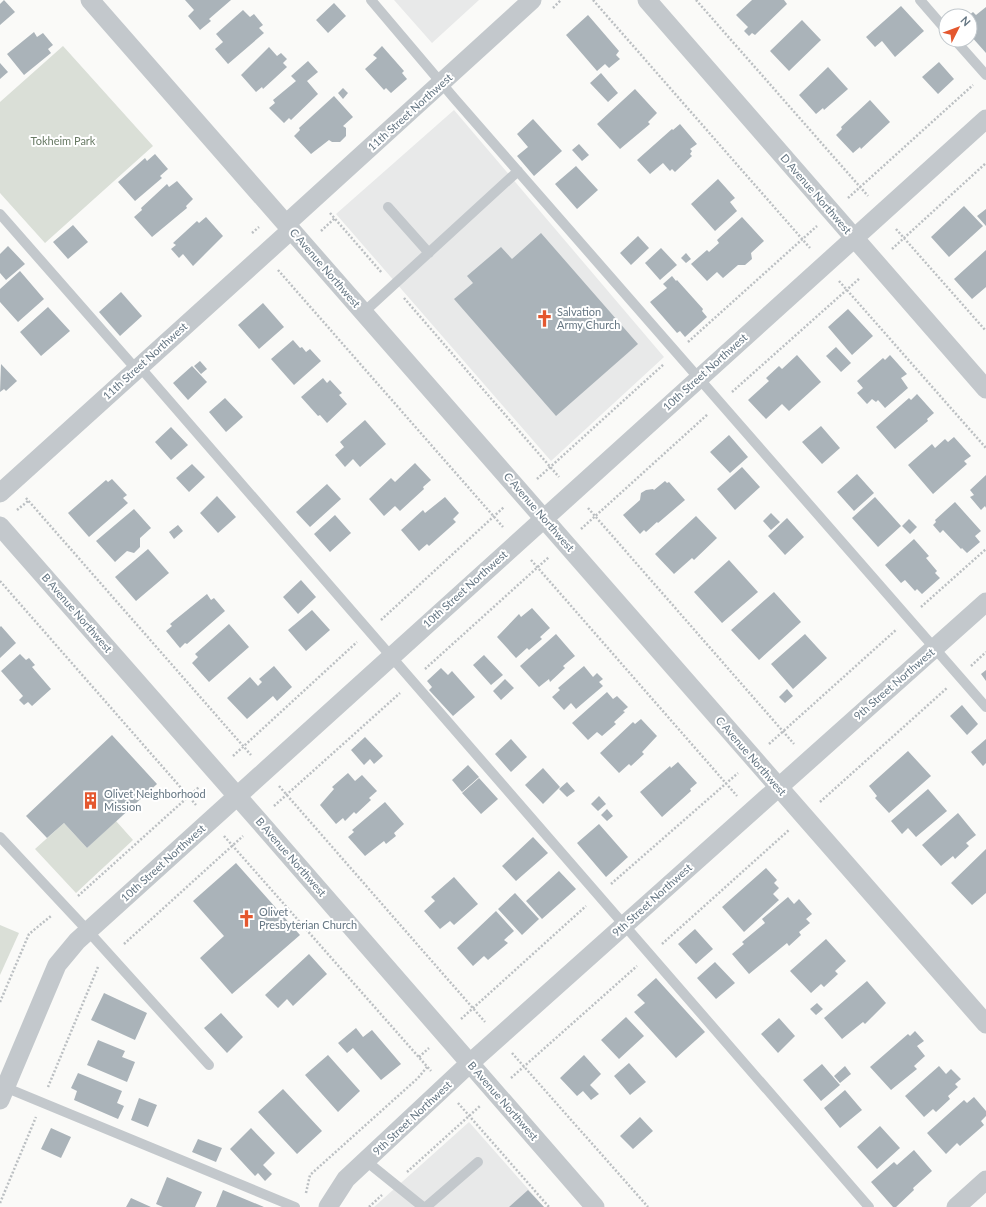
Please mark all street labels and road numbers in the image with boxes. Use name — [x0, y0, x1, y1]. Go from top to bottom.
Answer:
street label: 11th Street Northwest — [365, 70, 455, 153]
street label: D Avenue Northwest — [778, 151, 855, 236]
street label: C Avenue Northwest — [287, 225, 363, 310]
street label: 11th Street Northwest — [100, 319, 190, 402]
street label: 10th Street Northwest — [660, 330, 750, 413]
street label: C Avenue Northwest — [501, 469, 577, 554]
street label: 10th Street Northwest — [420, 547, 510, 630]
street label: B Avenue Northwest — [40, 571, 115, 655]
street label: 9th Street Northwest — [851, 645, 937, 722]
street label: C Avenue Northwest — [713, 713, 789, 798]
street label: B Avenue Northwest — [254, 815, 329, 899]
street label: 10th Street Northwest — [118, 821, 208, 904]
street label: 9th Street Northwest — [609, 860, 694, 939]
street label: B Avenue Northwest — [466, 1059, 541, 1143]
street label: 9th Street Northwest — [370, 1078, 454, 1157]

